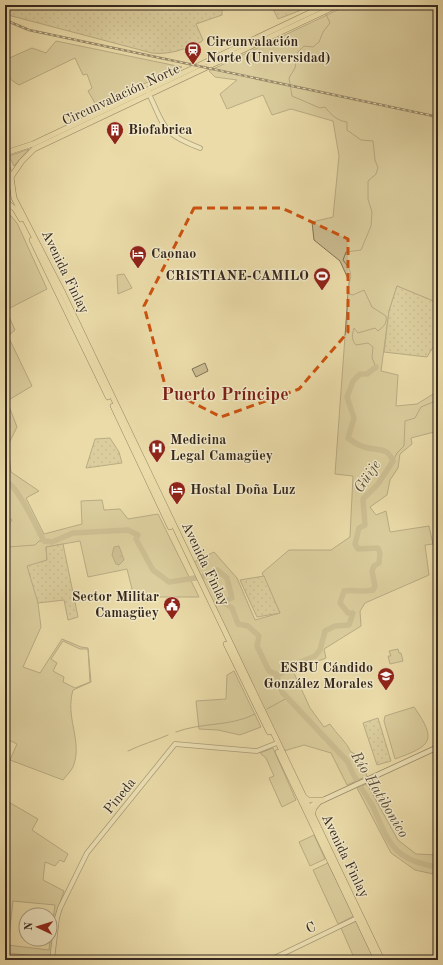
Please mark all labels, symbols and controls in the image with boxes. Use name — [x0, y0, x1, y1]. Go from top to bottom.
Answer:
place label: Circunvalación Norte (Universidad) — [206, 35, 331, 65]
station icon: Circunvalación Norte (Universidad) — [183, 40, 203, 65]
street label: Circunvalación Norte — [60, 62, 182, 128]
building icon: Biofabrica — [105, 120, 125, 145]
place label: Biofabrica — [128, 123, 192, 137]
street label: Avenida Finlay — [39, 228, 92, 317]
hotel icon: Caonao — [128, 244, 148, 269]
place label: Caonao — [151, 247, 196, 261]
sports icon: CRISTIANE-CAMILO — [312, 266, 332, 291]
place label: CRISTIANE-CAMILO — [165, 269, 309, 283]
district label: Puerto Príncipe — [161, 386, 289, 404]
place label: Medicina Legal Camagüey — [170, 433, 273, 463]
hospital icon: Medicina Legal Camagüey — [147, 438, 167, 463]
water label: Güije — [352, 458, 384, 496]
hotel icon: Hostal Doña Luz — [167, 480, 187, 505]
place label: Hostal Doña Luz — [190, 483, 295, 497]
street label: Avenida Finlay — [179, 520, 232, 609]
place label: Sector Militar Camagüey — [72, 590, 159, 620]
public building icon: Sector Militar Camagüey — [162, 595, 182, 620]
place label: ESBU Cándido González Morales — [264, 661, 373, 691]
school or university icon: ESBU Cándido González Morales — [376, 666, 396, 691]
water label: Río Hatibonico — [347, 748, 411, 841]
street label: Pineda — [101, 775, 139, 817]
street label: Avenida Finlay — [319, 812, 372, 901]
north arrow — [18, 907, 58, 947]
street label: C — [304, 920, 318, 936]
text: N — [24, 921, 35, 931]

